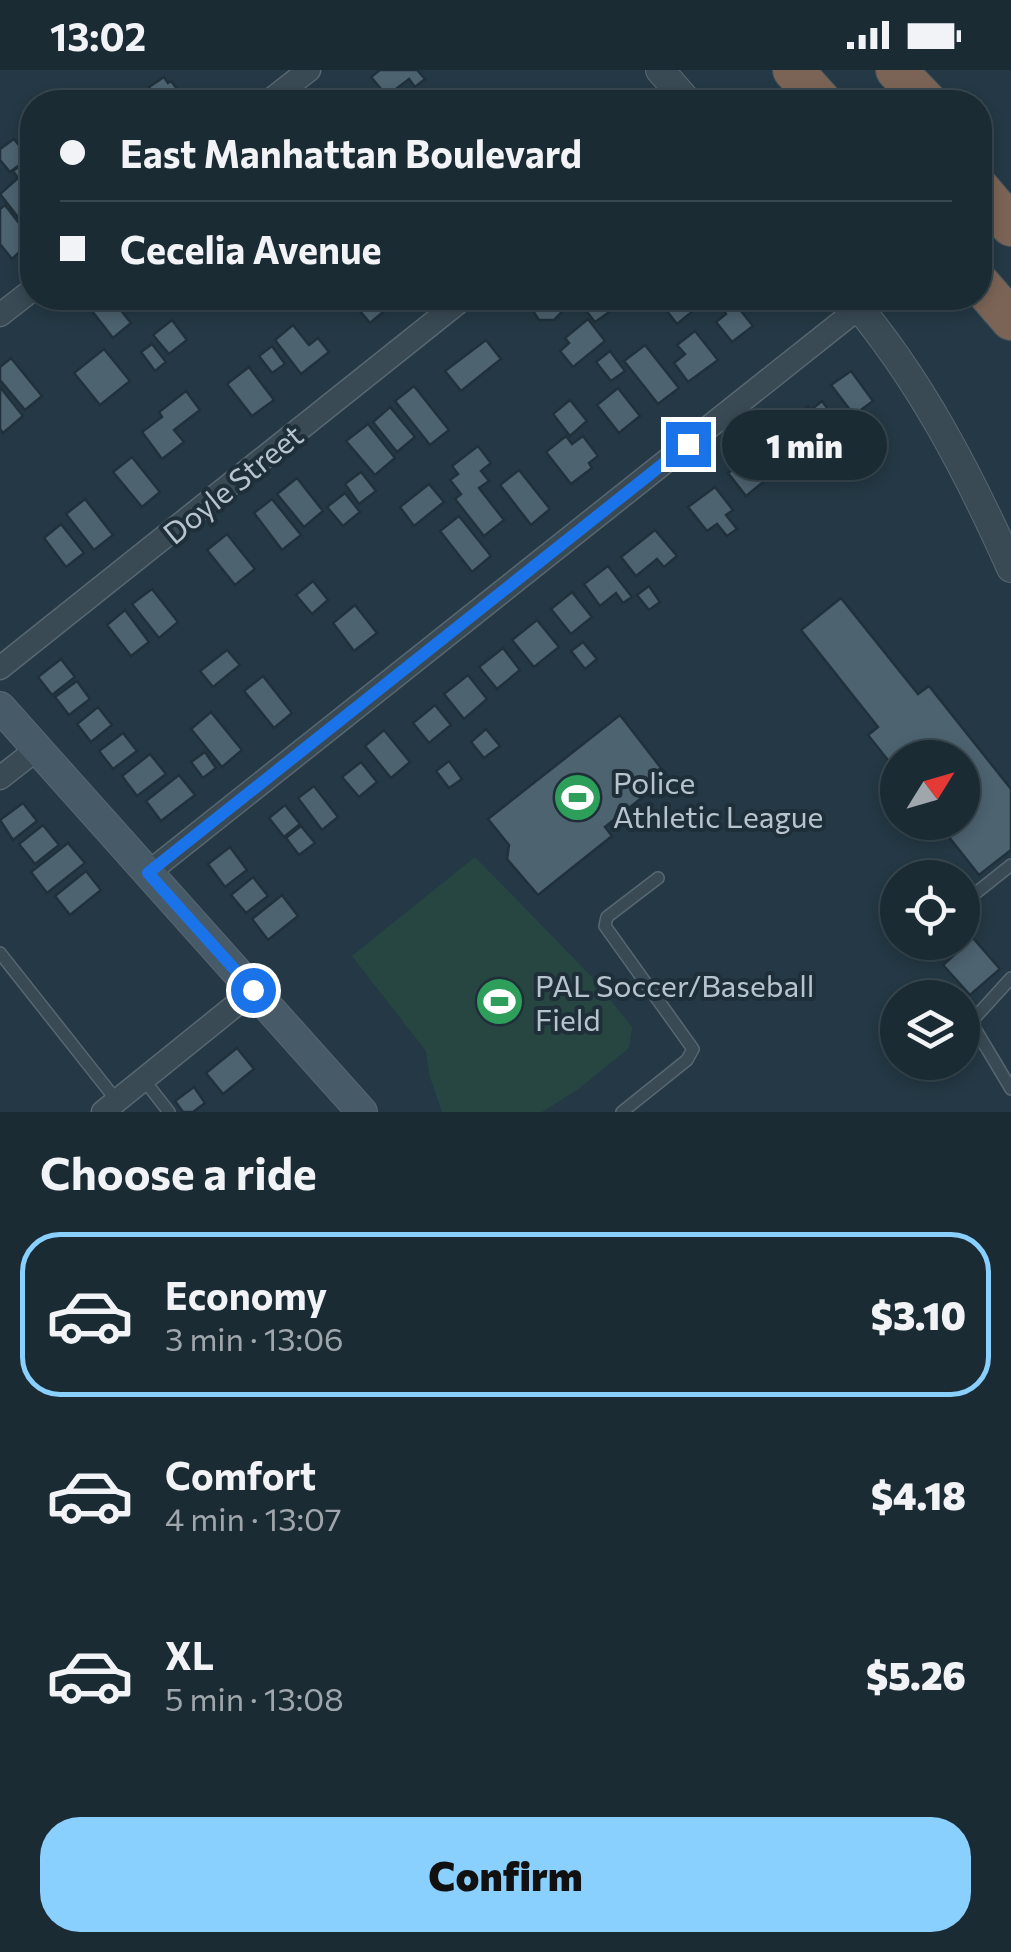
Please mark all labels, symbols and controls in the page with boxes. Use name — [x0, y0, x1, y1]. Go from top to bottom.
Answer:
text: 13:02 — [50, 12, 146, 59]
text: East Manhattan Boulevard — [120, 129, 582, 176]
text: Cecelia Avenue — [120, 225, 382, 272]
callout: 1 min — [723, 409, 888, 479]
street label: Doyle Street — [155, 415, 309, 551]
route end — [666, 422, 711, 467]
text: 1 min — [766, 425, 843, 465]
north arrow — [880, 740, 980, 840]
map controls — [880, 740, 980, 1080]
place label: Police Athletic League — [613, 763, 823, 834]
sports icon: Police Athletic League — [552, 772, 604, 824]
button: locate — [880, 860, 980, 960]
place label: PAL Soccer/Baseball Field — [535, 966, 814, 1037]
route start — [231, 968, 276, 1013]
sports icon: PAL Soccer/Baseball Field — [474, 975, 526, 1027]
button: layers — [880, 980, 980, 1080]
text: Choose a ride — [40, 1144, 317, 1199]
icon: car — [45, 1270, 135, 1360]
text: Economy — [165, 1271, 327, 1318]
text: $3.10 — [871, 1291, 966, 1338]
text: 3 min · 13:06 — [165, 1318, 343, 1358]
icon: car — [45, 1450, 135, 1540]
text: Comfort — [165, 1451, 316, 1498]
text: $4.18 — [871, 1471, 966, 1518]
text: 4 min · 13:07 — [165, 1498, 342, 1538]
icon: car — [45, 1630, 135, 1720]
text: XL — [165, 1631, 214, 1678]
text: $5.26 — [866, 1651, 966, 1698]
text: 5 min · 13:08 — [165, 1678, 344, 1718]
button: Confirm — [40, 1817, 971, 1932]

